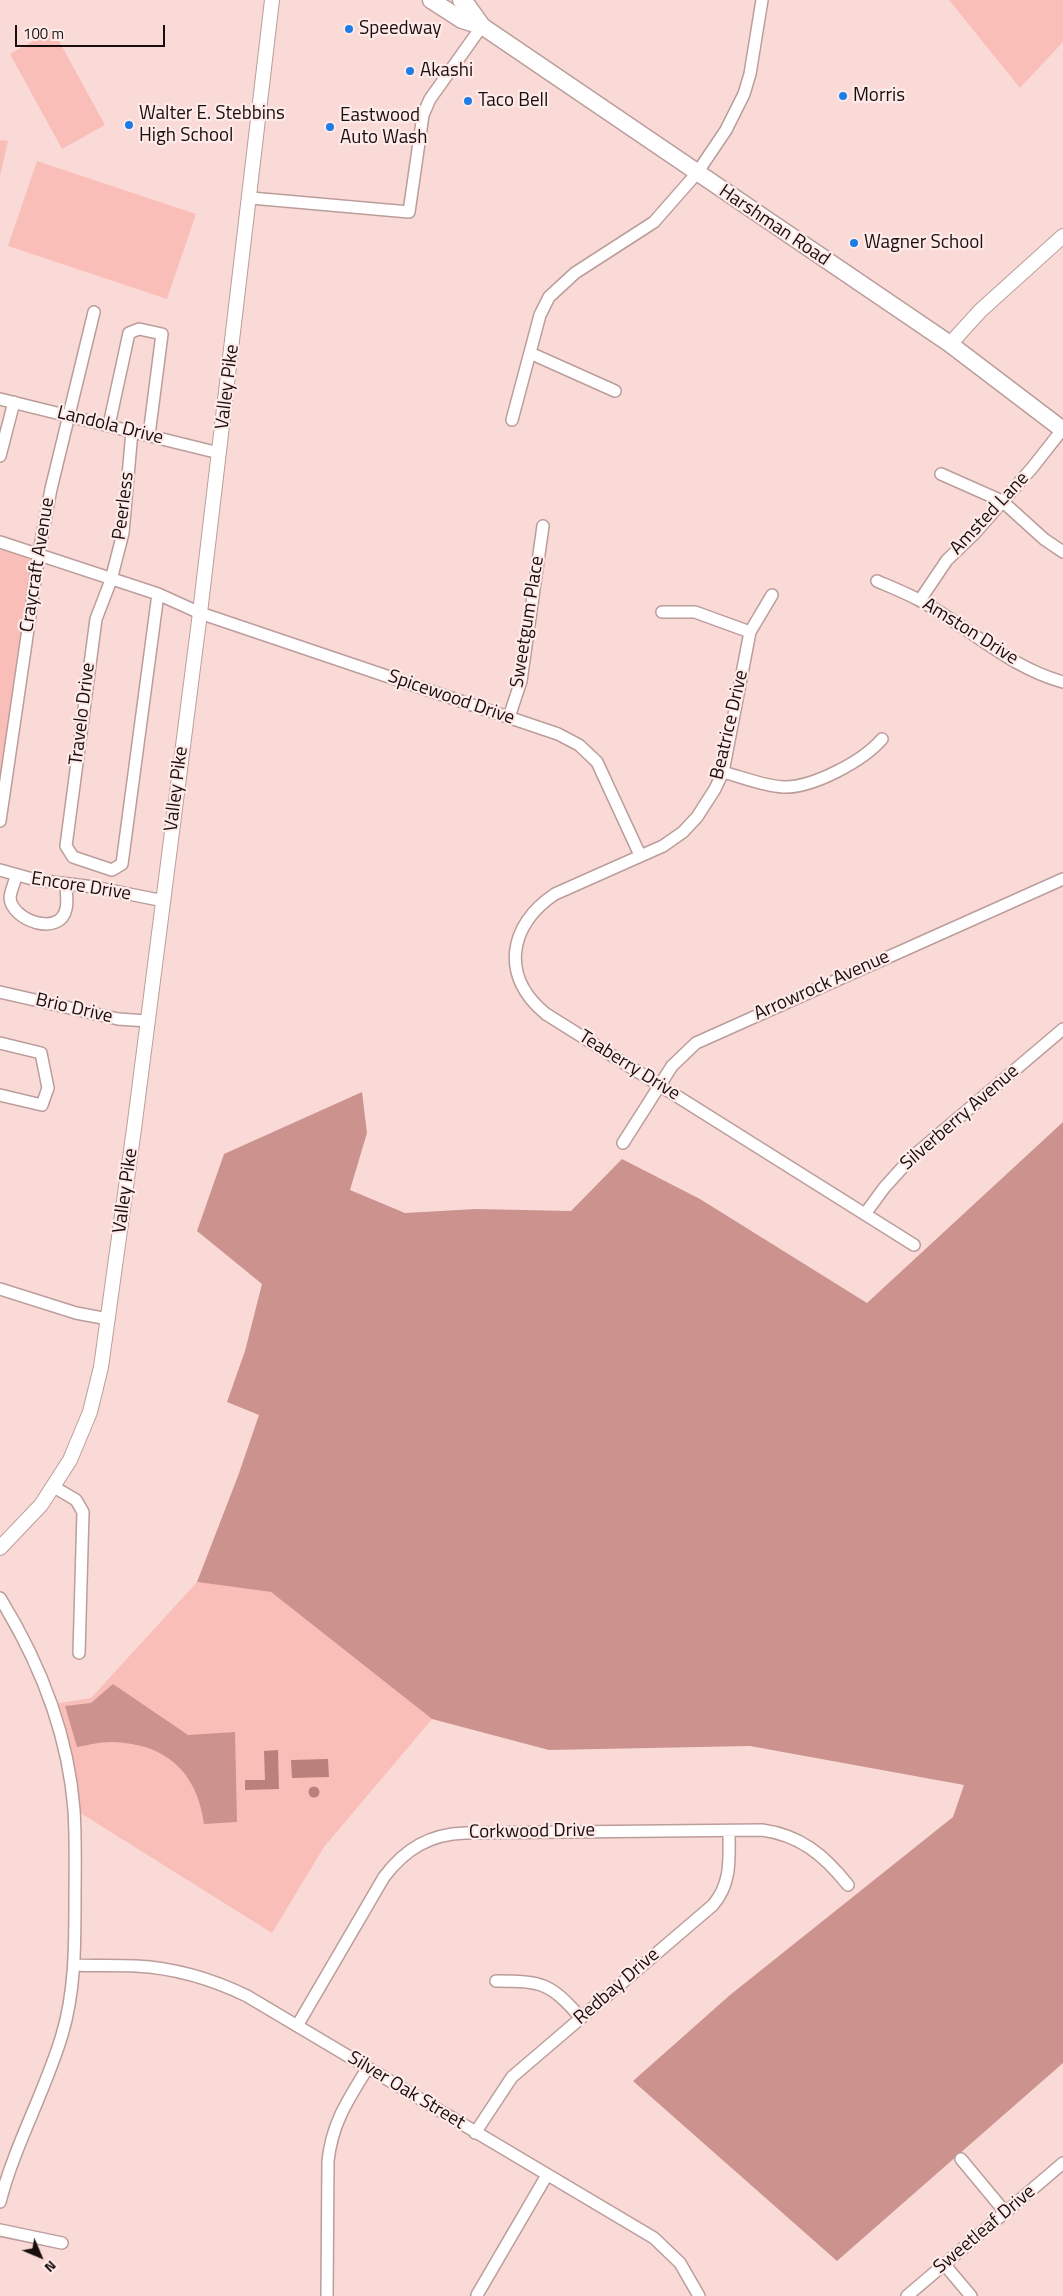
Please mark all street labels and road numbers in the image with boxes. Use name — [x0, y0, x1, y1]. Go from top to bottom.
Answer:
street label: Harshman Road — [714, 181, 834, 271]
street label: Valley Pike — [211, 343, 245, 431]
street label: Landola Drive — [55, 402, 165, 450]
street label: Amsted Lane — [946, 468, 1034, 560]
street label: Peerless — [109, 471, 139, 541]
street label: Craycraft Avenue — [16, 496, 60, 634]
street label: Sweetgum Place — [506, 554, 550, 690]
street label: Amston Drive — [918, 594, 1022, 670]
street label: Travelo Drive — [65, 661, 101, 767]
street label: Spicewood Drive — [385, 666, 517, 730]
street label: Beatrice Drive — [706, 668, 754, 782]
street label: Valley Pike — [160, 745, 194, 833]
street label: Encore Drive — [30, 868, 132, 906]
street label: Arrowrock Avenue — [751, 946, 893, 1026]
street label: Brio Drive — [33, 989, 115, 1029]
street label: Teaberry Drive — [574, 1026, 684, 1106]
street label: Silverberry Avenue — [896, 1060, 1024, 1176]
street label: Valley Pike — [109, 1147, 143, 1235]
street label: Corkwood Drive — [469, 1820, 595, 1844]
street label: Redbay Drive — [570, 1944, 664, 2030]
street label: Silver Oak Street — [343, 2047, 469, 2135]
street label: Sweetleaf Drive — [929, 2181, 1041, 2279]

